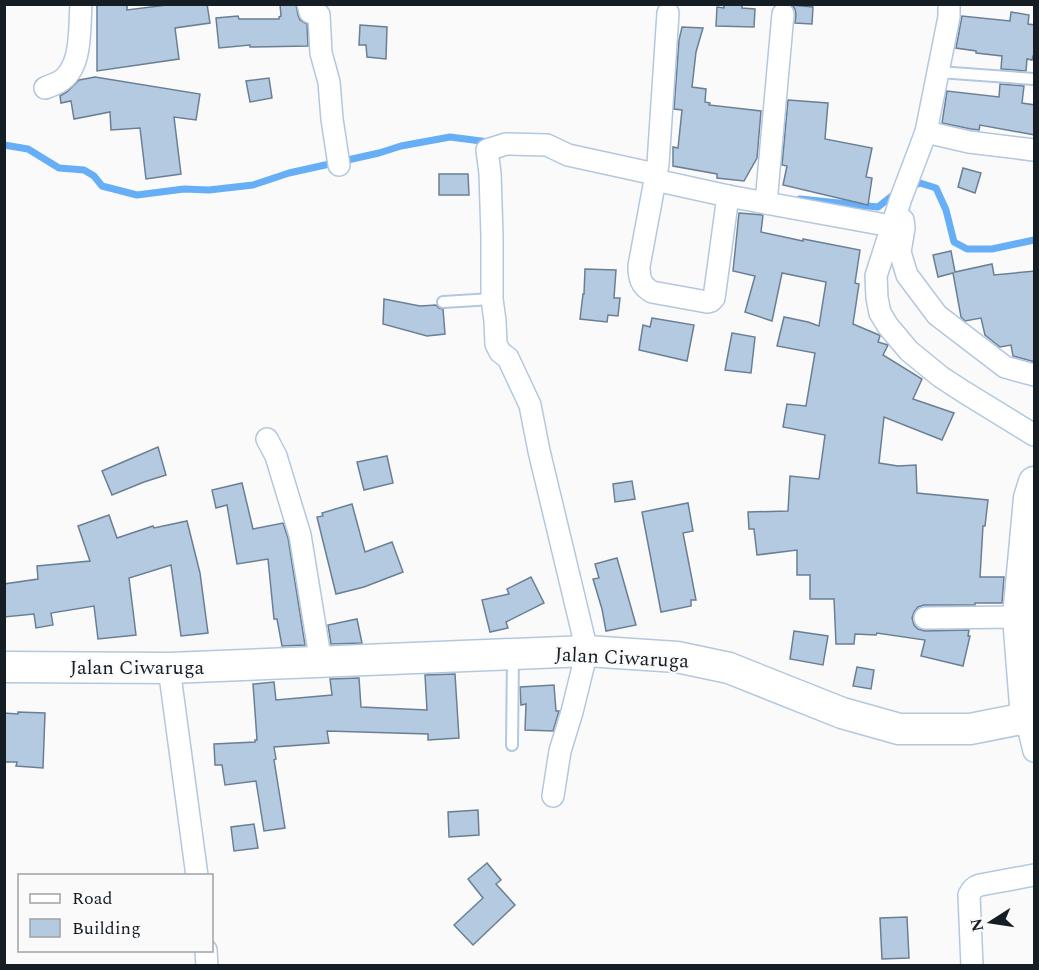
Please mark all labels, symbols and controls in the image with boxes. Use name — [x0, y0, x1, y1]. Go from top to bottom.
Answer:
street label: Jalan Ciwaruga — [554, 640, 690, 677]
street label: Jalan Ciwaruga — [70, 653, 204, 683]
legend — [18, 874, 213, 952]
text: Road — [72, 885, 113, 912]
north arrow — [961, 892, 1021, 952]
text: Building — [72, 915, 141, 942]
text: N — [964, 916, 990, 934]

